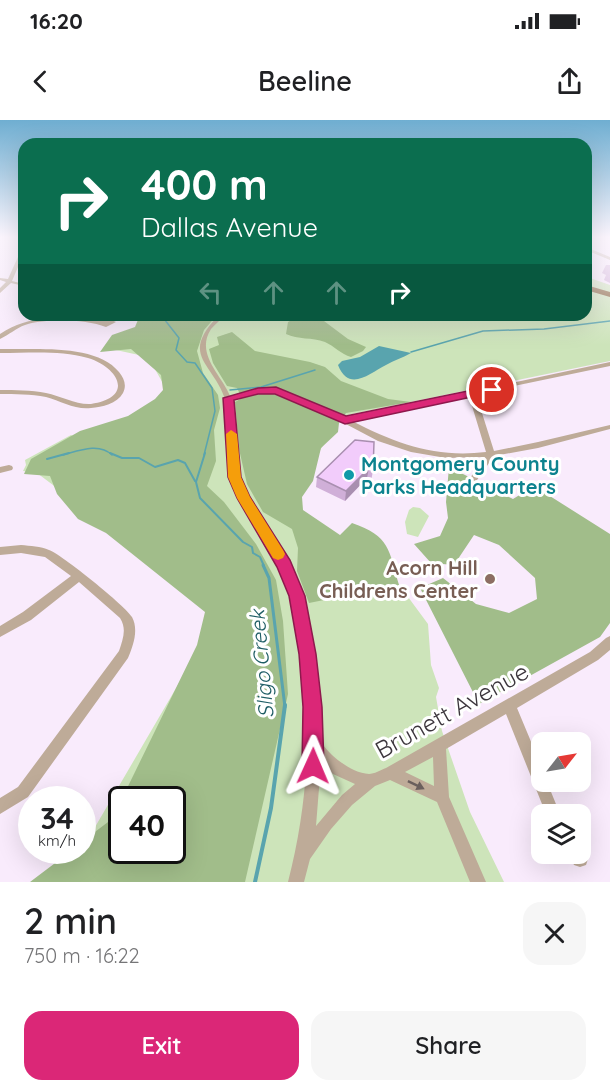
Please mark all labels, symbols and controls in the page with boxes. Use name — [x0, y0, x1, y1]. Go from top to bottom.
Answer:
text: 16:20 — [30, 7, 83, 35]
text: Beeline — [258, 64, 352, 98]
icon: back — [24, 65, 57, 98]
icon: share — [553, 65, 586, 98]
text: 400 m — [141, 158, 268, 211]
icon: right — [42, 162, 120, 240]
text: Dallas Avenue — [141, 210, 318, 244]
icon: left — [194, 276, 227, 309]
icon: ahead — [257, 276, 290, 309]
icon: ahead — [320, 276, 353, 309]
icon: right — [383, 276, 416, 309]
pin — [466, 364, 517, 415]
icon: arrive — [475, 373, 508, 406]
place label: Montgomery County Parks Headquarters — [361, 451, 560, 499]
marker: Montgomery County Parks Headquarters — [342, 468, 356, 482]
place label: Acorn Hill Childrens Center — [319, 555, 478, 603]
marker: Acorn Hill Childrens Center — [483, 572, 497, 586]
water label: Sligo Creek — [243, 607, 279, 719]
street label: Brunett Avenue — [370, 656, 534, 765]
north arrow — [531, 732, 591, 792]
map controls — [531, 732, 591, 864]
position arrow — [281, 734, 345, 798]
one-way arrow — [407, 780, 424, 790]
speed limit sign: 40 — [108, 786, 186, 864]
text: 34 — [40, 799, 74, 837]
button: layers — [531, 804, 591, 864]
text: km/h — [38, 831, 76, 850]
text: 2 min — [24, 898, 117, 943]
button: close — [523, 902, 586, 965]
text: 750 m · 16:22 — [24, 943, 140, 968]
button: Exit — [24, 1011, 299, 1080]
button: Share — [311, 1011, 586, 1080]

